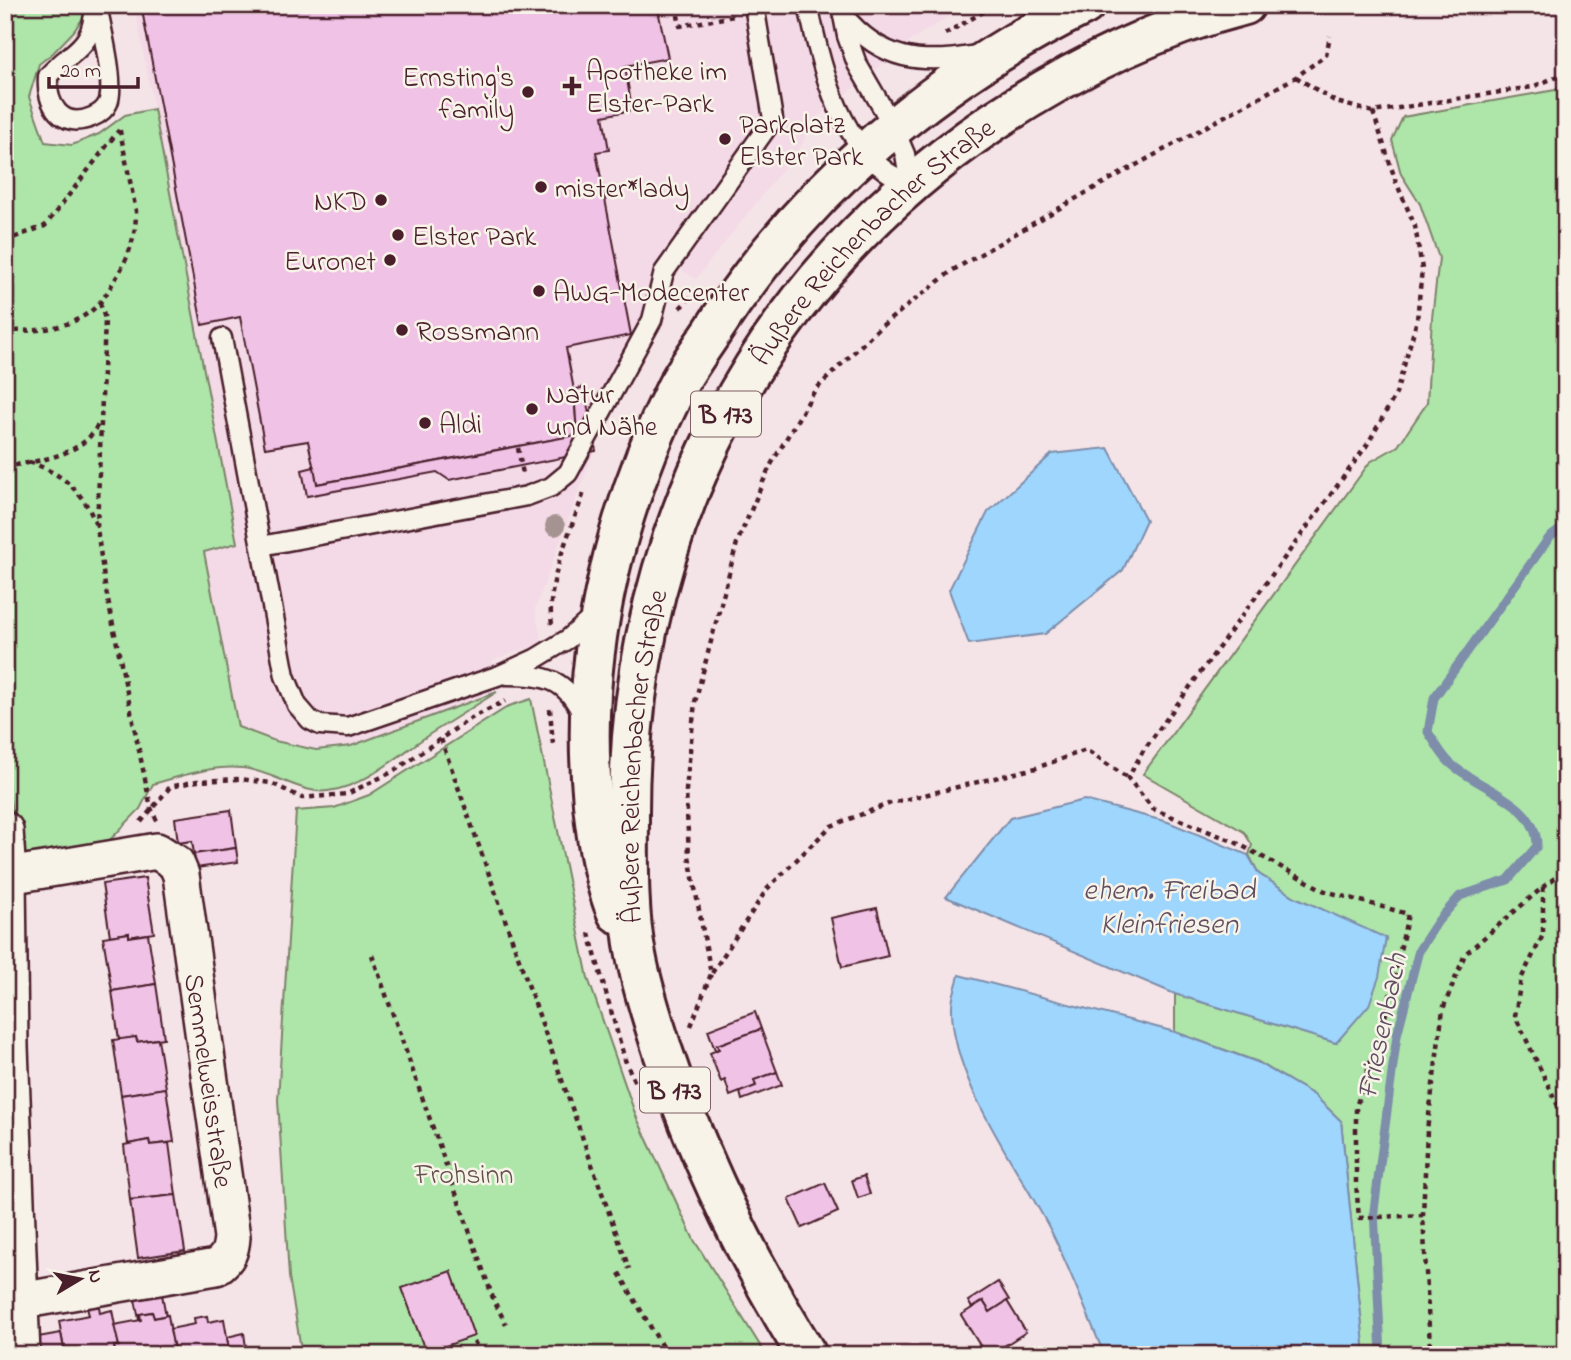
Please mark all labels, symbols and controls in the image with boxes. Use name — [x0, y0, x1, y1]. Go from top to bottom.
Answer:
scale bar — [49, 46, 138, 90]
place label: Apotheke im Elster-Park — [586, 53, 727, 126]
text: 20 m — [60, 57, 101, 87]
place label: Ernsting's family — [402, 59, 514, 132]
marker: Apotheke im Elster-Park — [564, 78, 580, 94]
marker: Ernsting's family — [520, 84, 536, 100]
place label: Parkplatz Elster Park — [739, 106, 864, 179]
street label: Äußere Reichenbacher Straße — [743, 109, 1005, 375]
marker: Parkplatz Elster Park — [717, 131, 733, 147]
place label: mister*lady — [555, 170, 689, 211]
marker: mister*lady — [533, 179, 549, 195]
place label: NKD — [314, 183, 367, 224]
marker: NKD — [373, 192, 389, 208]
place label: Elster Park — [412, 218, 537, 259]
marker: Elster Park — [390, 227, 406, 243]
place label: Euronet — [284, 243, 376, 284]
marker: Euronet — [382, 252, 398, 268]
place label: AWG-Modecenter — [553, 274, 750, 315]
marker: AWG-Modecenter — [531, 283, 547, 299]
place label: Rossmann — [416, 313, 539, 354]
marker: Rossmann — [394, 322, 410, 338]
place label: Natur und Nähe — [546, 376, 658, 449]
road number: B 173 — [691, 392, 761, 436]
marker: Natur und Nähe — [524, 401, 540, 417]
place label: Aldi — [439, 406, 482, 447]
marker: Aldi — [417, 415, 433, 431]
street label: Äußere Reichenbacher Straße — [612, 585, 680, 925]
water label: ehem. Freibad Kleinfriesen — [1083, 870, 1256, 948]
water label: Friesenbach — [1347, 949, 1421, 1104]
street label: Semmelweisstraße — [171, 971, 242, 1191]
road number: B 173 — [640, 1068, 710, 1112]
park label: Frohsinn — [414, 1156, 513, 1197]
north arrow — [46, 1244, 116, 1314]
text: N — [80, 1268, 109, 1285]

